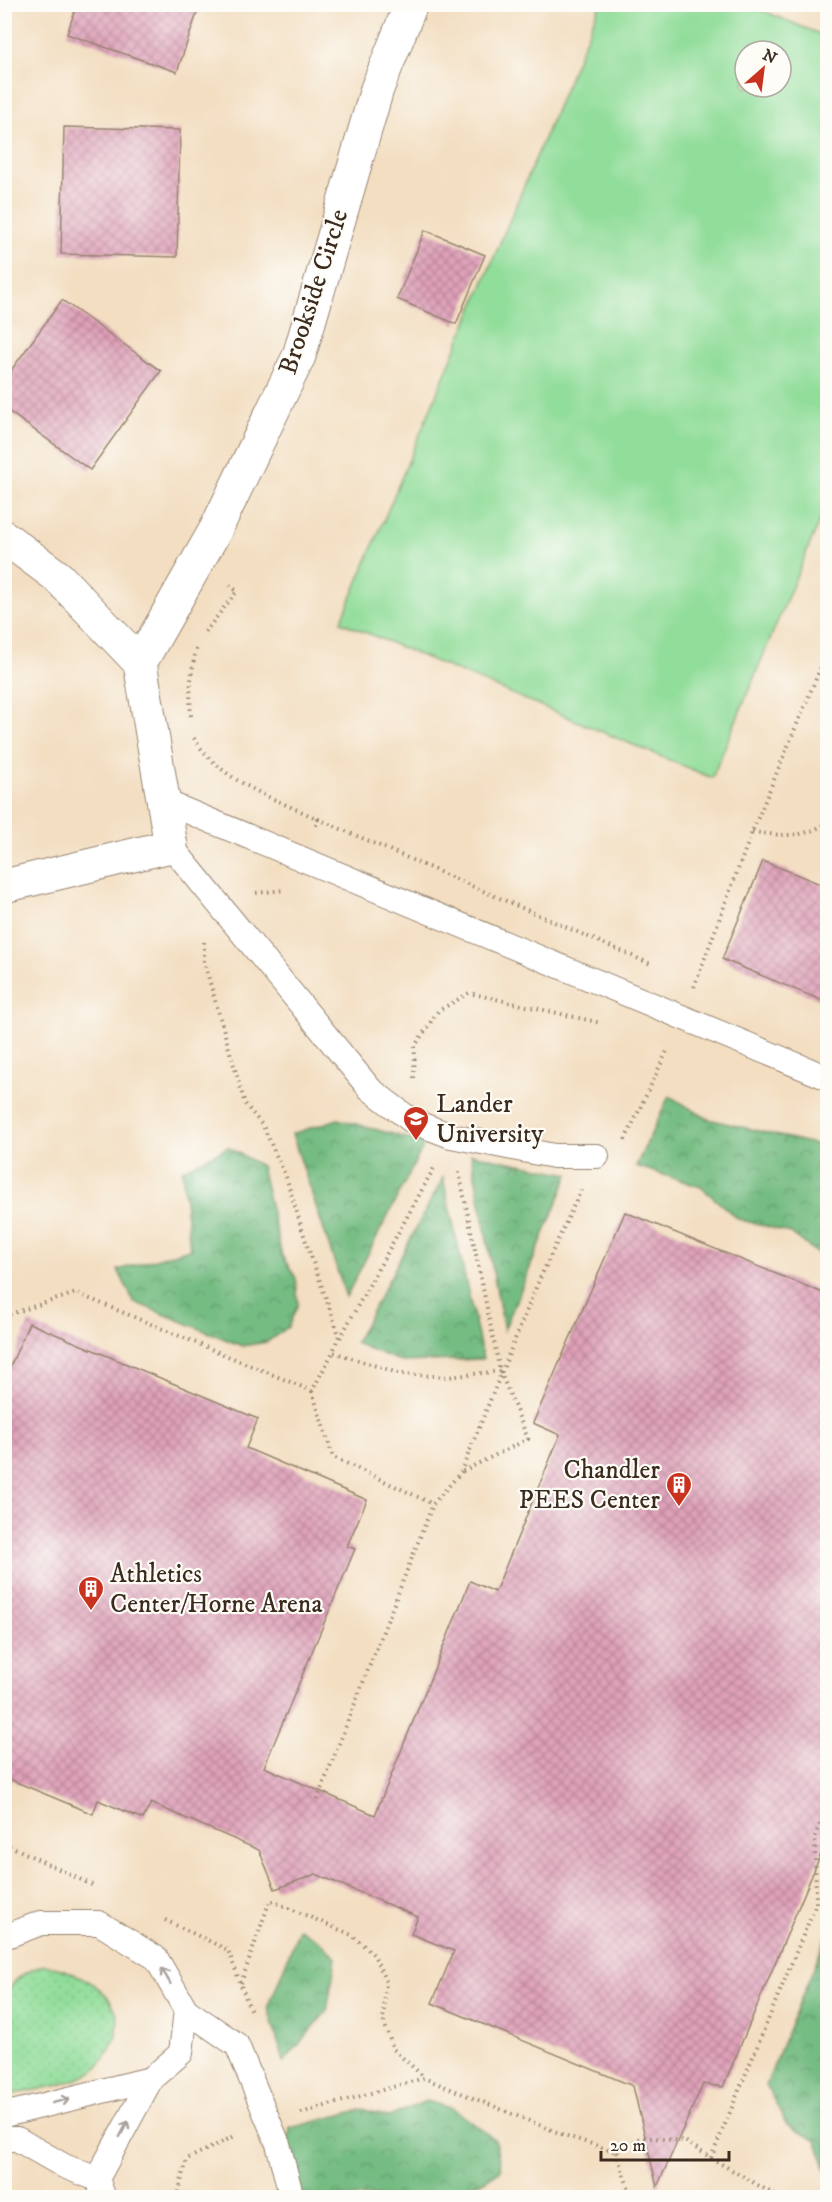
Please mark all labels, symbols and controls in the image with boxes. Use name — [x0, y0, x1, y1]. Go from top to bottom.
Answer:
north arrow — [733, 39, 793, 99]
text: N — [759, 45, 780, 69]
street label: Brookside Circle — [272, 205, 356, 379]
place label: Lander University — [436, 1088, 544, 1151]
school or university icon: Lander University — [401, 1104, 431, 1142]
place label: Chandler PEES Center — [519, 1454, 660, 1517]
building icon: Chandler PEES Center — [664, 1470, 694, 1508]
place label: Athletics Center/Horne Arena — [110, 1558, 322, 1621]
building icon: Athletics Center/Horne Arena — [76, 1574, 106, 1612]
one-way arrow — [160, 1968, 172, 1985]
one-way arrow — [51, 2094, 70, 2106]
one-way arrow — [118, 2121, 130, 2138]
scale bar — [601, 2124, 728, 2162]
text: 20 m — [610, 2135, 646, 2157]

